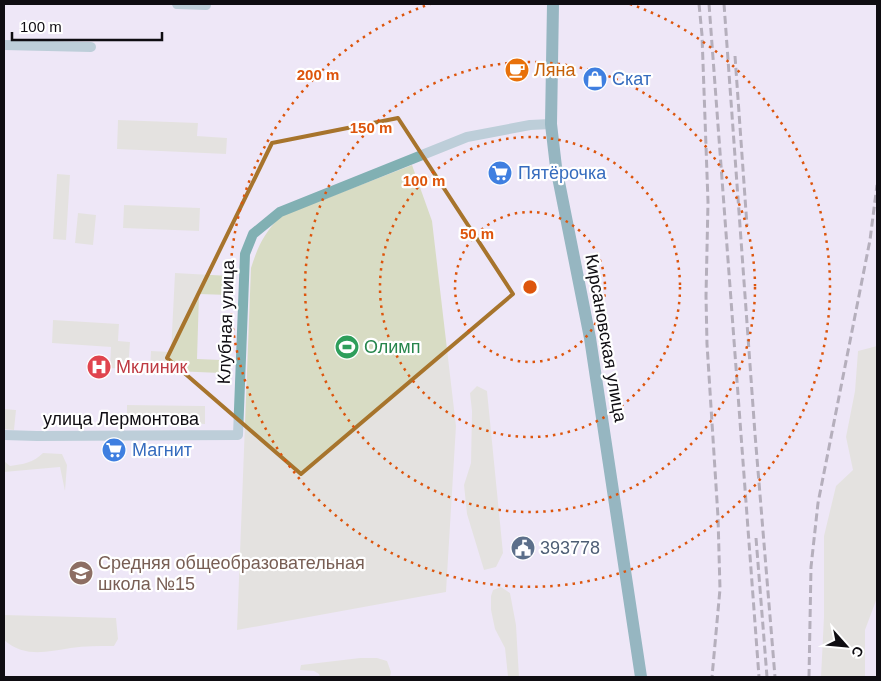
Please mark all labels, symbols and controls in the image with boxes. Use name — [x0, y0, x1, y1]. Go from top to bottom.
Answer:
scale bar — [12, 10, 162, 42]
text: 100 m — [20, 18, 62, 35]
cafe icon: Ляна — [504, 57, 530, 83]
place label: Ляна — [534, 60, 577, 80]
text: 200 m — [297, 66, 339, 83]
shop icon: Скат — [582, 66, 608, 92]
place label: Скат — [612, 69, 651, 89]
text: 150 m — [350, 119, 392, 136]
supermarket icon: Пятёрочка — [487, 160, 513, 186]
place label: Пятёрочка — [518, 163, 607, 183]
text: 100 m — [403, 172, 445, 189]
text: 50 m — [460, 225, 494, 242]
street label: Кирсановская улица — [581, 252, 631, 425]
street label: Клубная улица — [214, 258, 238, 385]
centre of rings — [521, 278, 539, 296]
sports icon: Олимп — [334, 334, 360, 360]
place label: Олимп — [364, 337, 420, 357]
hospital icon: Мклиник — [86, 354, 112, 380]
place label: Мклиник — [116, 357, 188, 377]
street label: улица Лермонтова — [43, 409, 200, 429]
supermarket icon: Магнит — [101, 437, 127, 463]
place label: Магнит — [132, 440, 192, 460]
public building icon: 393778 — [510, 535, 536, 561]
place label: 393778 — [540, 538, 600, 558]
place label: Средняя общеобразовательная школа №15 — [98, 553, 365, 594]
school or university icon: Средняя общеобразовательная школа №15 — [68, 560, 94, 586]
north arrow — [821, 621, 871, 671]
text: С — [848, 644, 867, 660]

